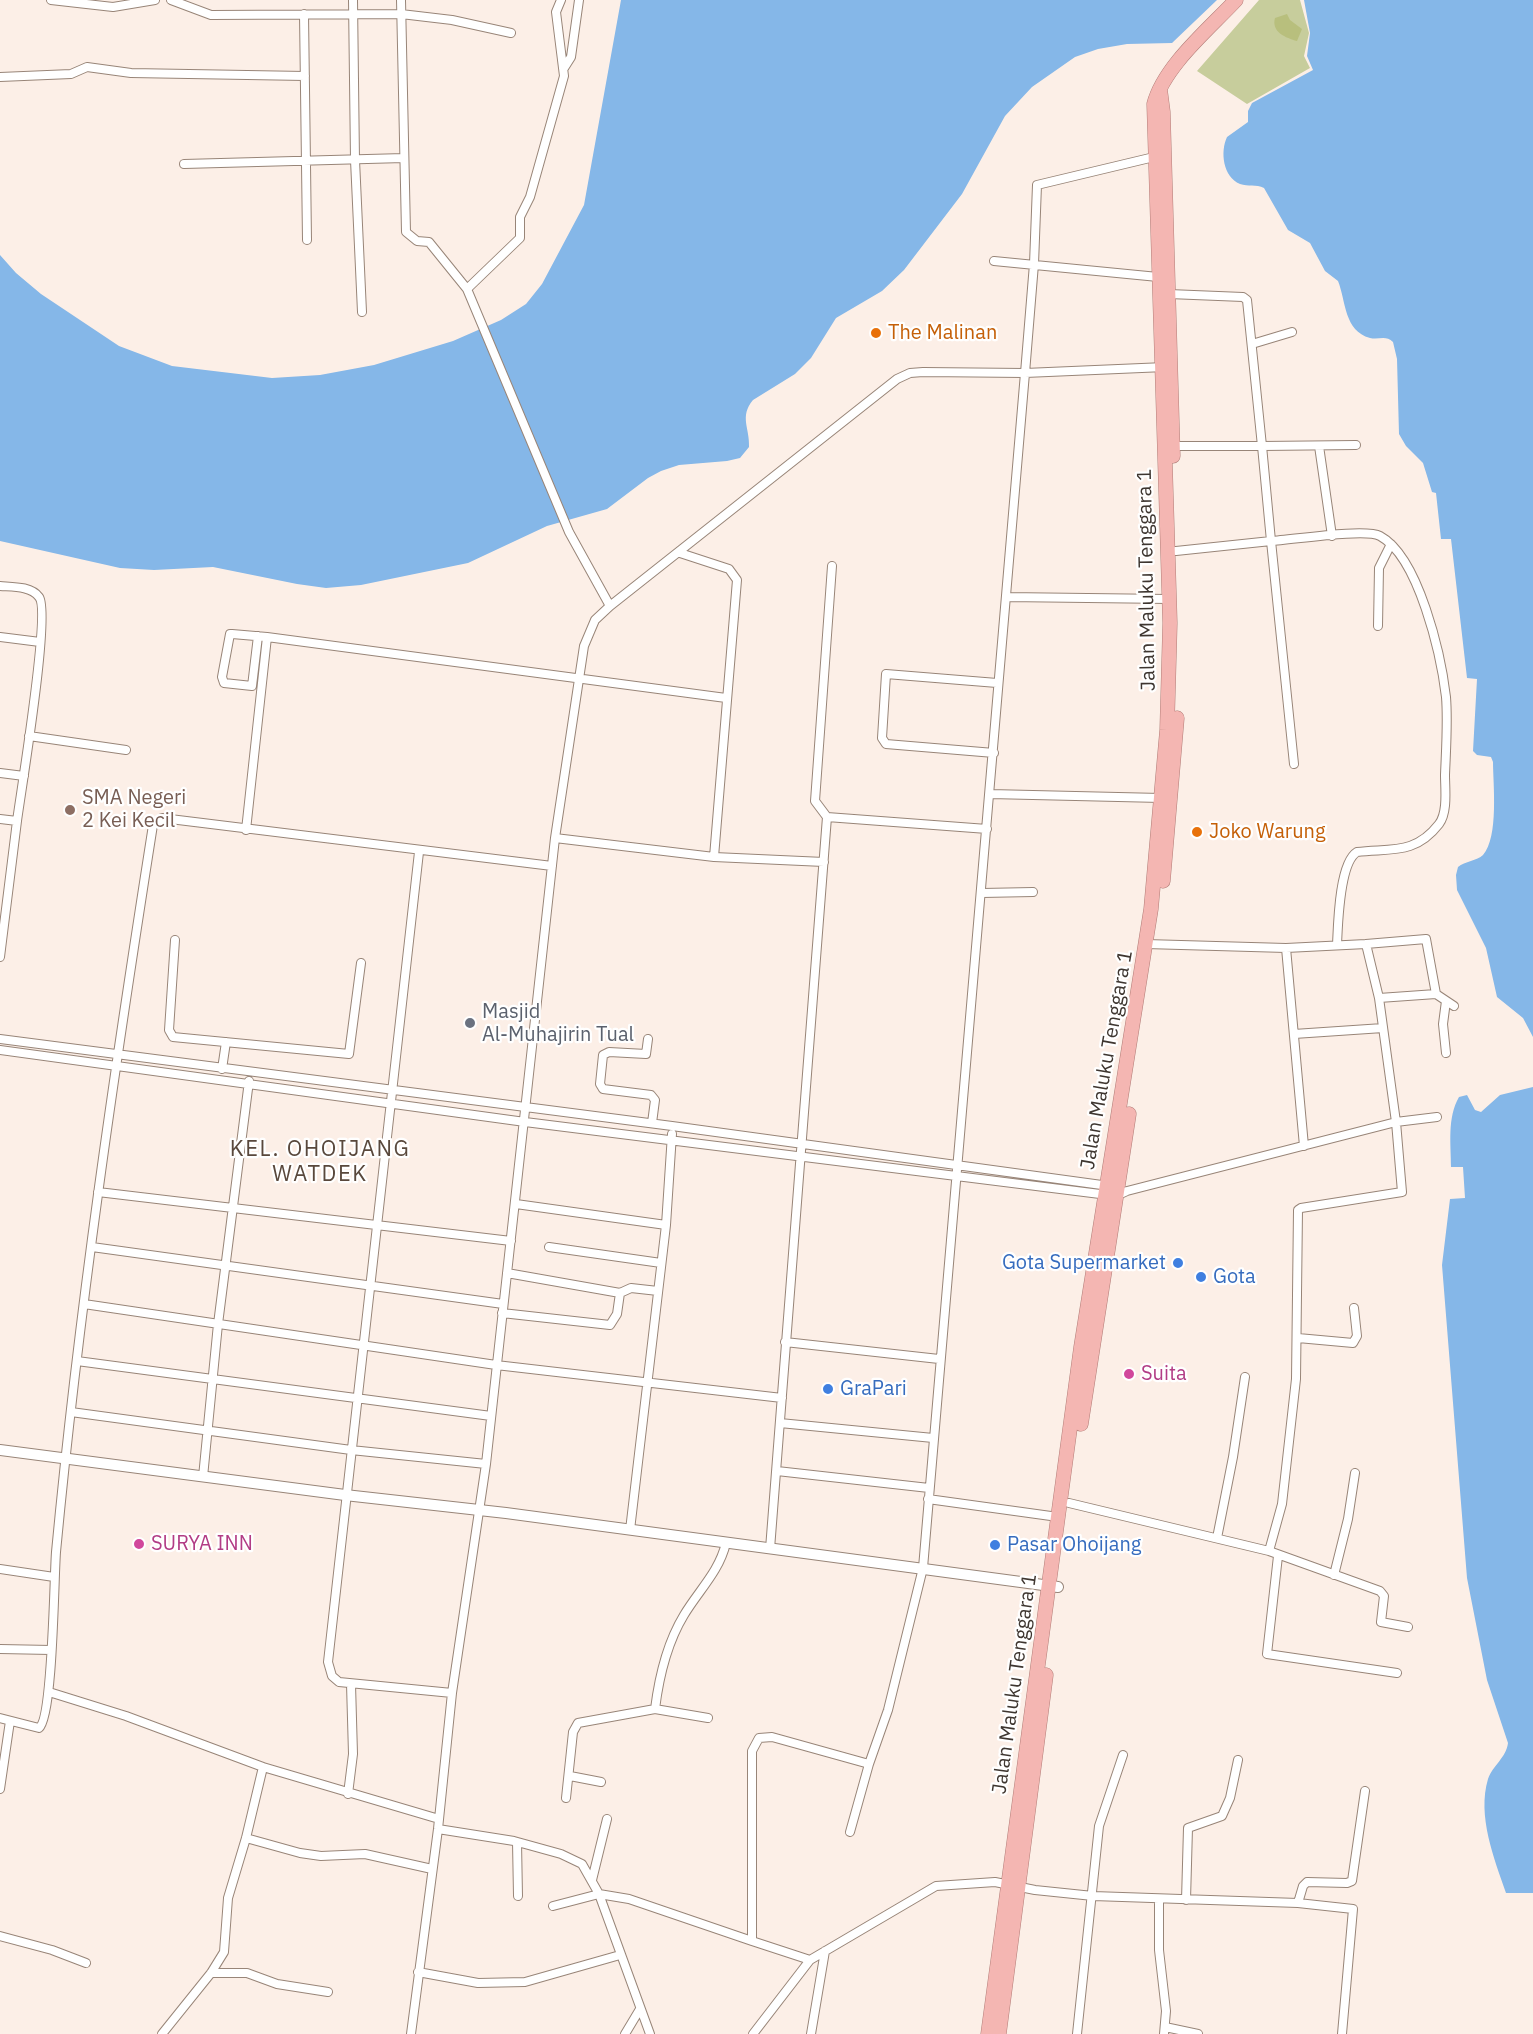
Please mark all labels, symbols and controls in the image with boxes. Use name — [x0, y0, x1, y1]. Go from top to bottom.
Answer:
place label: The Malinan — [888, 321, 997, 345]
marker: The Malinan — [869, 326, 883, 340]
street label: Jalan Maluku Tenggara 1 — [1133, 469, 1161, 691]
place label: SMA Negeri 2 Kei Kecil — [82, 786, 186, 833]
marker: SMA Negeri 2 Kei Kecil — [63, 803, 77, 817]
place label: Joko Warung — [1209, 820, 1325, 844]
marker: Joko Warung — [1190, 825, 1204, 839]
street label: Jalan Maluku Tenggara 1 — [1076, 949, 1138, 1171]
place label: Masjid Al-Muhajirin Tual — [482, 1000, 634, 1047]
marker: Masjid Al-Muhajirin Tual — [463, 1016, 477, 1030]
district label: KEL. OHOIJANG WATDEK — [230, 1137, 410, 1188]
place label: Gota Supermarket — [1002, 1251, 1166, 1275]
marker: Gota Supermarket — [1171, 1256, 1185, 1270]
place label: Gota — [1213, 1265, 1256, 1289]
marker: Gota — [1194, 1270, 1208, 1284]
place label: Suita — [1141, 1362, 1187, 1386]
marker: Suita — [1122, 1367, 1136, 1381]
place label: GraPari — [840, 1377, 907, 1401]
marker: GraPari — [821, 1382, 835, 1396]
place label: SURYA INN — [151, 1532, 253, 1556]
place label: Pasar Ohoijang — [1007, 1533, 1141, 1557]
marker: SURYA INN — [132, 1537, 146, 1551]
marker: Pasar Ohoijang — [988, 1538, 1002, 1552]
street label: Jalan Maluku Tenggara 1 — [988, 1572, 1042, 1796]

